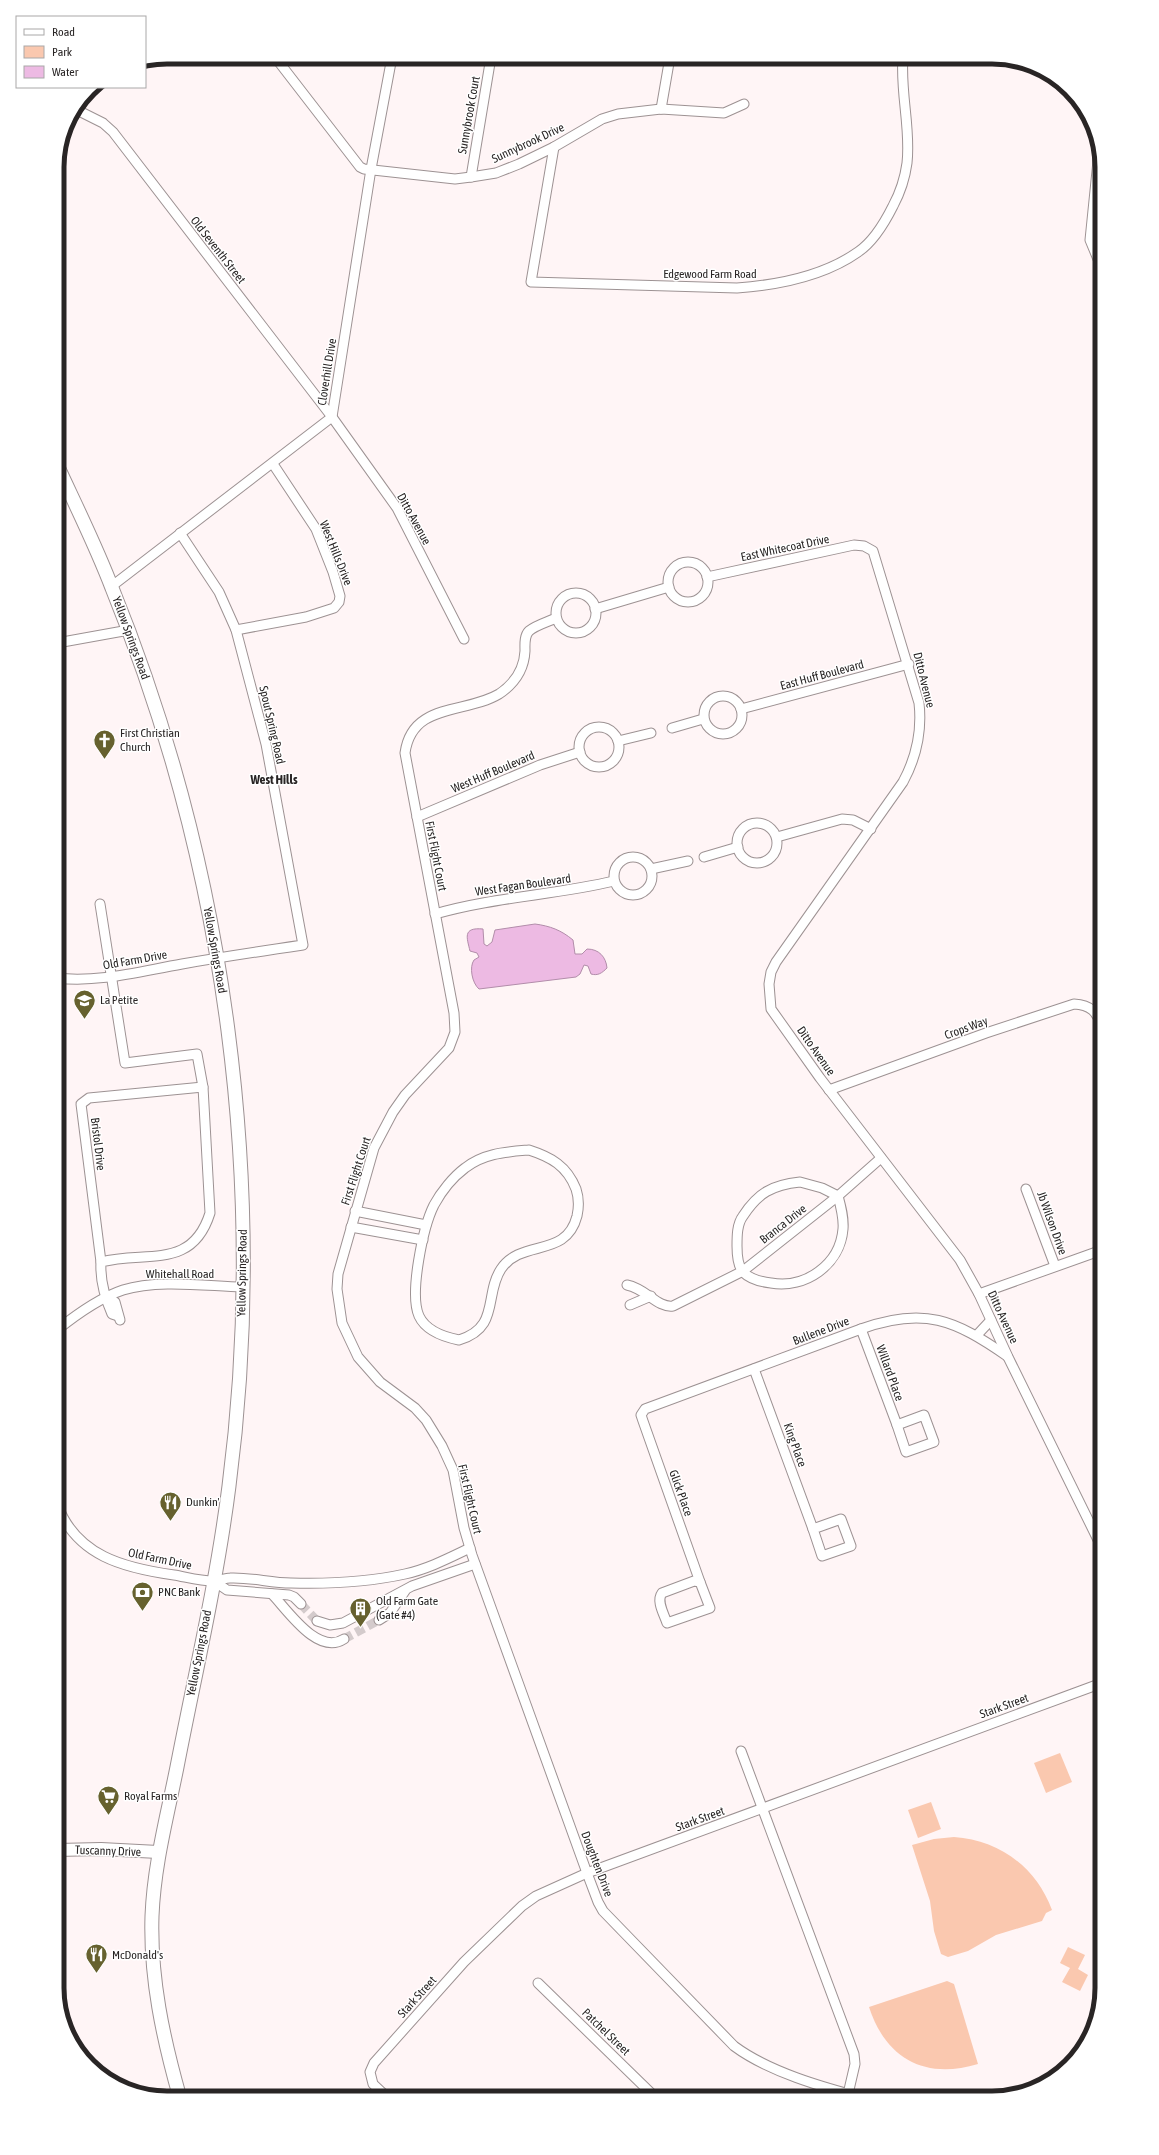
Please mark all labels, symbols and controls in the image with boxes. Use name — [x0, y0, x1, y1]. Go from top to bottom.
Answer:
legend — [16, 16, 146, 88]
text: Road — [52, 25, 75, 39]
text: Park — [52, 45, 73, 59]
text: Water — [52, 65, 79, 79]
street label: Sunnybrook Court — [455, 75, 483, 155]
street label: Sunnybrook Drive — [490, 120, 566, 166]
street label: Old Seventh Street — [188, 214, 249, 287]
street label: Edgewood Farm Road — [663, 267, 757, 281]
street label: Cloverhill Drive — [315, 337, 339, 407]
street label: Ditto Avenue — [394, 491, 434, 547]
street label: West Hills Drive — [317, 519, 355, 587]
street label: East Whitecoat Drive — [739, 532, 831, 564]
street label: Yellow Springs Road — [109, 595, 153, 681]
street label: Ditto Avenue — [910, 651, 938, 709]
street label: East Huff Boulevard — [779, 657, 865, 693]
street label: Spout Spring Road — [256, 685, 288, 765]
place label: First Christian Church — [120, 726, 180, 754]
church icon: First Christian Church — [92, 727, 118, 760]
street label: West Huff Boulevard — [449, 748, 537, 796]
district label: West Hills — [249, 772, 298, 787]
street label: First Flight Court — [422, 820, 450, 893]
street label: West Fagan Boulevard — [474, 871, 572, 899]
street label: Yellow Springs Road — [201, 906, 229, 994]
street label: Old Farm Drive — [102, 947, 168, 973]
school or university icon: La Petite — [71, 987, 97, 1020]
place label: La Petite — [100, 993, 138, 1007]
street label: Crops Way — [942, 1014, 990, 1042]
street label: Ditto Avenue — [794, 1024, 838, 1078]
street label: Bristol Drive — [88, 1117, 108, 1171]
street label: First Flight Court — [338, 1135, 374, 1207]
street label: Jb Wilson Drive — [1034, 1189, 1070, 1257]
street label: Branca Drive — [757, 1201, 809, 1247]
street label: Yellow Springs Road — [234, 1229, 250, 1317]
street label: Whitehall Road — [146, 1267, 214, 1281]
street label: Ditto Avenue — [985, 1288, 1021, 1346]
street label: Bullene Drive — [791, 1314, 851, 1348]
street label: Willard Place — [873, 1343, 907, 1403]
street label: King Place — [781, 1421, 809, 1469]
street label: First Flight Court — [455, 1463, 485, 1536]
street label: Glick Place — [666, 1468, 696, 1518]
restaurant icon: Dunkin' — [158, 1489, 184, 1522]
place label: Dunkin' — [186, 1495, 220, 1509]
street label: Old Farm Drive — [127, 1545, 193, 1573]
bank icon: PNC Bank — [130, 1579, 156, 1612]
place label: PNC Bank — [158, 1585, 201, 1599]
place label: Old Farm Gate (Gate #4) — [376, 1594, 438, 1622]
building icon: Old Farm Gate (Gate #4) — [348, 1595, 374, 1628]
street label: Yellow Springs Road — [184, 1609, 214, 1697]
street label: Stark Street — [978, 1691, 1031, 1721]
supermarket icon: Royal Farms — [95, 1783, 121, 1816]
place label: Royal Farms — [124, 1789, 177, 1803]
street label: Stark Street — [674, 1804, 727, 1834]
street label: Doughten Drive — [578, 1829, 616, 1899]
street label: Tuscanny Drive — [75, 1843, 141, 1859]
restaurant icon: McDonald's — [83, 1942, 109, 1975]
place label: McDonald's — [112, 1948, 163, 1962]
street label: Stark Street — [395, 1973, 440, 2021]
street label: Patchel Street — [579, 2006, 633, 2059]

